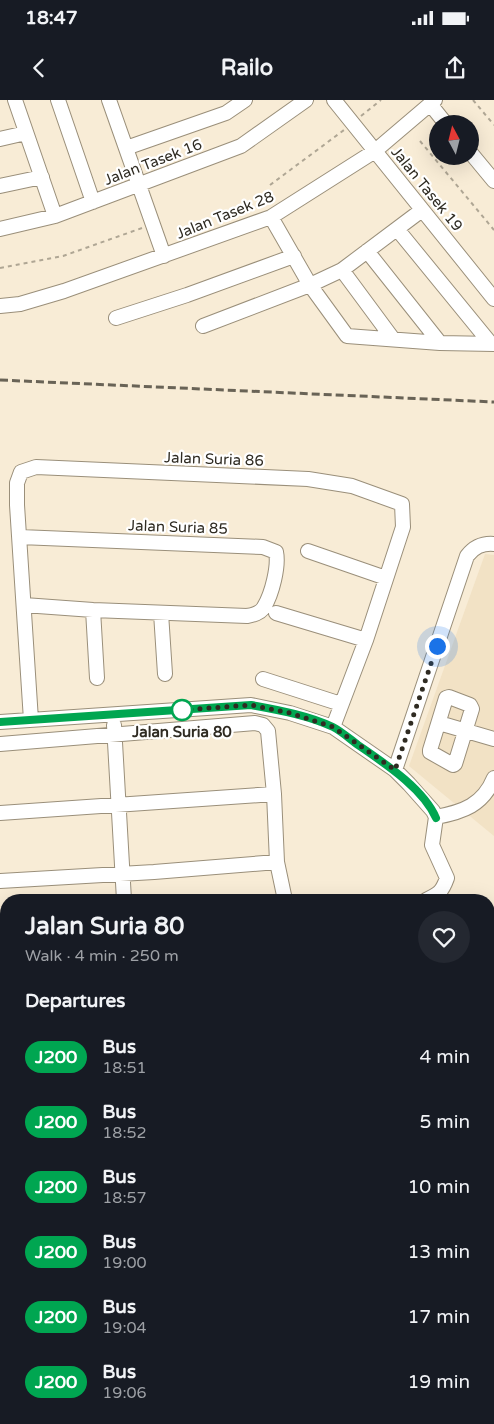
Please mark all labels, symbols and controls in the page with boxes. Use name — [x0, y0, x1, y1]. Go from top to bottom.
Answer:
text: 18:47 — [25, 7, 78, 29]
icon: back — [25, 54, 53, 82]
icon: share — [441, 54, 469, 82]
text: Railo — [221, 55, 273, 81]
north arrow — [429, 115, 479, 165]
map controls — [429, 115, 479, 165]
street label: Jalan Tasek 16 — [101, 135, 205, 189]
street label: Jalan Tasek 19 — [387, 143, 467, 235]
street label: Jalan Tasek 28 — [174, 187, 276, 243]
street label: Jalan Suria 86 — [164, 448, 264, 470]
street label: Jalan Suria 85 — [128, 516, 228, 538]
your location — [425, 634, 450, 659]
marker: Jalan Suria 80 — [171, 699, 193, 721]
place label: Jalan Suria 80 — [131, 723, 232, 741]
button: heart — [418, 911, 470, 963]
text: Jalan Suria 80 — [25, 912, 184, 941]
text: Walk · 4 min · 250 m — [25, 946, 179, 966]
text: Departures — [25, 990, 125, 1012]
text: Bus — [102, 1036, 136, 1058]
text: J200 — [35, 1046, 77, 1068]
text: 4 min — [419, 1046, 470, 1068]
text: 18:51 — [102, 1058, 147, 1078]
text: Bus — [102, 1101, 136, 1123]
text: J200 — [35, 1111, 77, 1133]
text: 5 min — [419, 1111, 470, 1133]
text: 18:52 — [102, 1123, 147, 1143]
text: Bus — [102, 1166, 136, 1188]
text: J200 — [35, 1176, 77, 1198]
text: 10 min — [407, 1176, 470, 1198]
text: 18:57 — [102, 1188, 147, 1208]
text: Bus — [102, 1231, 136, 1253]
text: J200 — [35, 1241, 77, 1263]
text: 13 min — [407, 1241, 470, 1263]
text: 19:00 — [102, 1253, 147, 1273]
text: Bus — [102, 1296, 136, 1318]
text: J200 — [35, 1306, 77, 1328]
text: 17 min — [407, 1306, 470, 1328]
text: 19:04 — [102, 1318, 147, 1338]
text: Bus — [102, 1361, 136, 1383]
text: J200 — [35, 1371, 77, 1393]
text: 19 min — [407, 1371, 470, 1393]
text: 19:06 — [102, 1383, 147, 1403]

